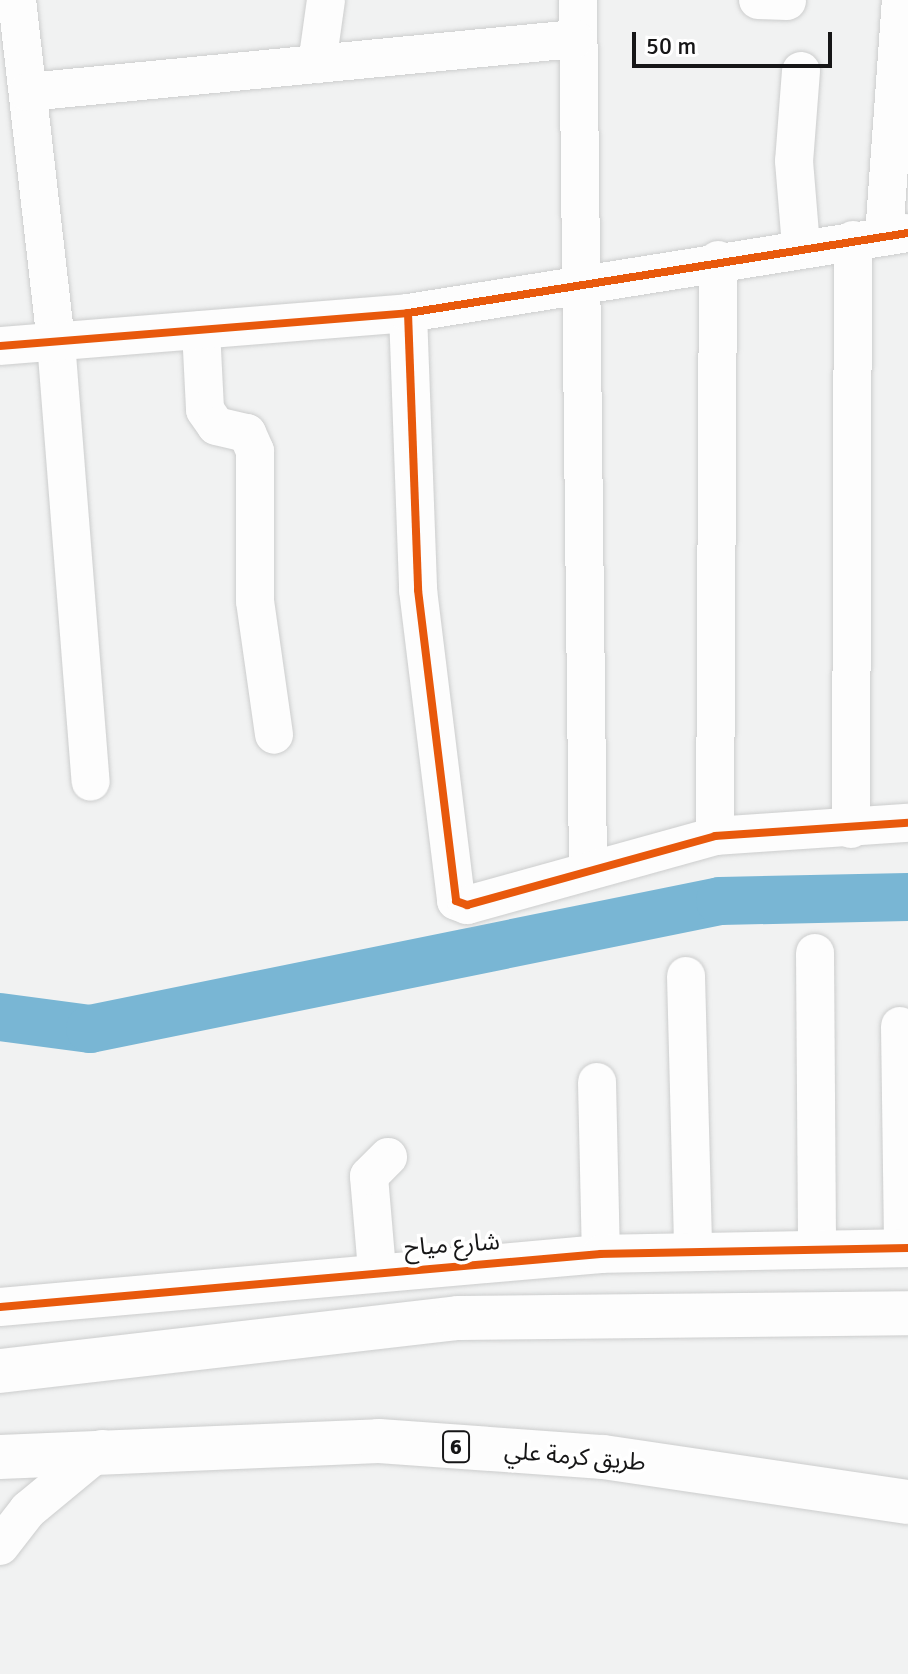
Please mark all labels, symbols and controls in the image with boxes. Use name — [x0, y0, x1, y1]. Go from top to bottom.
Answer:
scale bar — [636, 16, 836, 66]
text: 50 m — [646, 31, 696, 61]
street label: شارع مياح — [403, 1227, 501, 1263]
road number: 6 — [442, 1429, 470, 1465]
street label: طريق كرمة علي — [503, 1436, 647, 1478]

